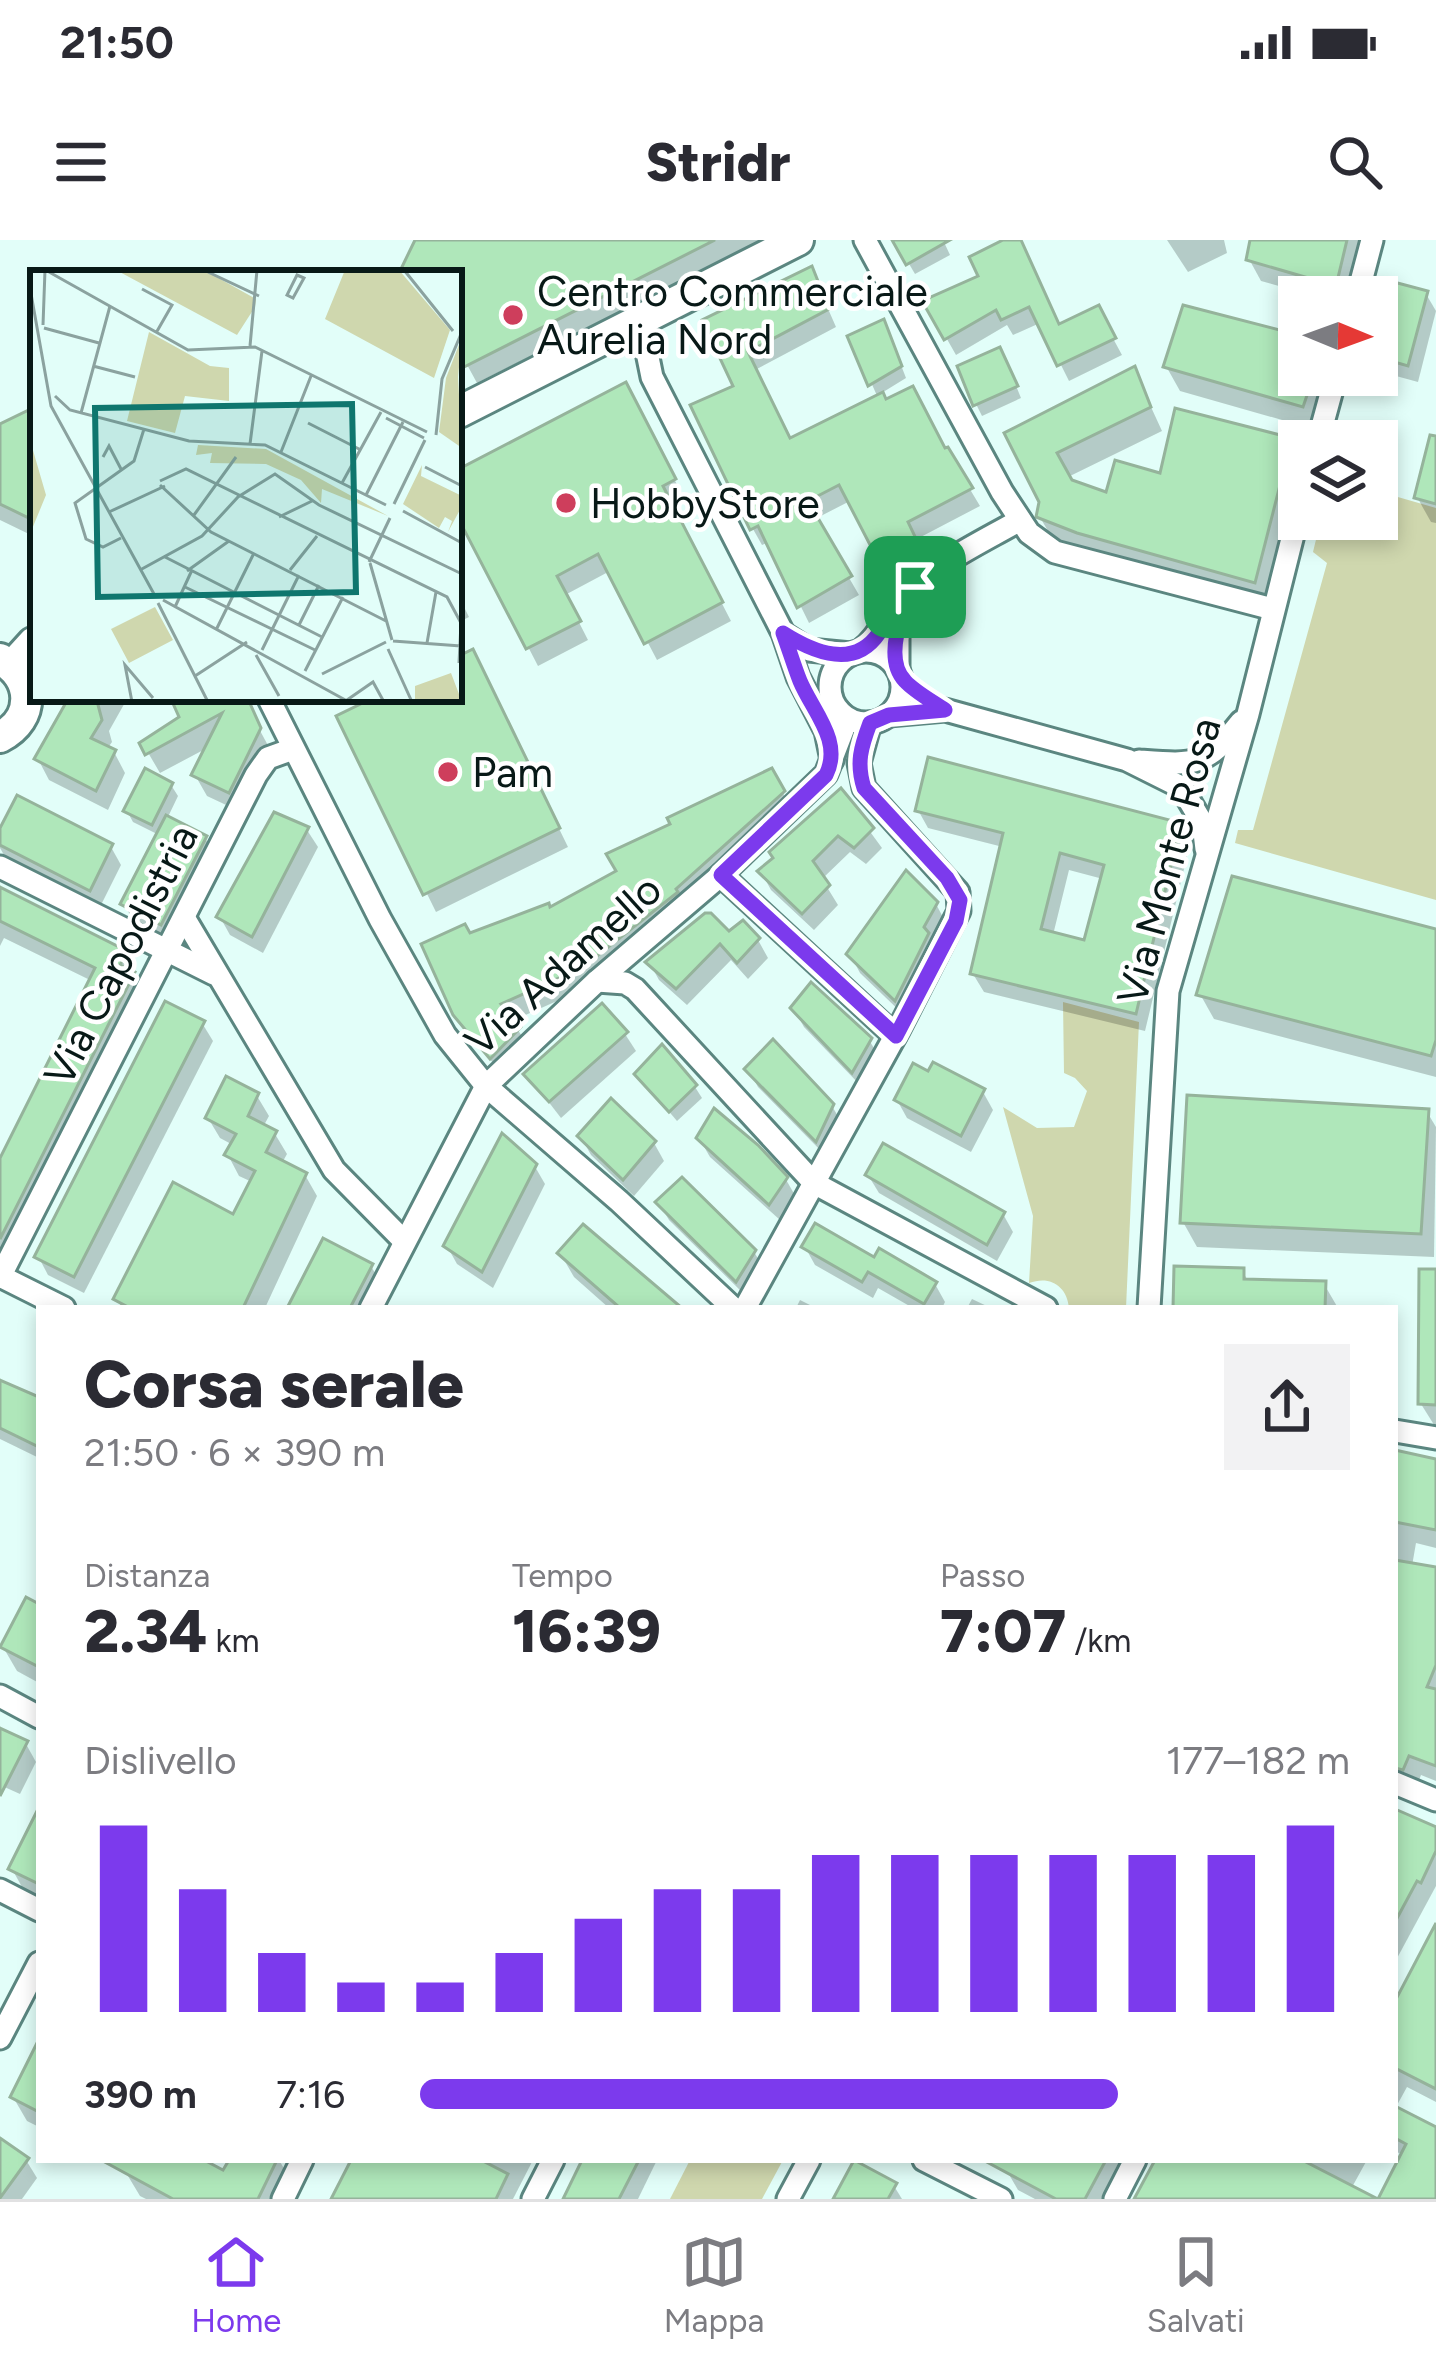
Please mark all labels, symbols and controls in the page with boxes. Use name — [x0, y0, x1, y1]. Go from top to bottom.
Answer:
text: 21:50 — [60, 15, 174, 69]
icon: menu — [48, 129, 114, 195]
icon: search — [1322, 129, 1388, 195]
text: Stridr — [645, 130, 791, 195]
place label: Centro Commerciale Aurelia Nord — [537, 266, 928, 365]
inset map — [30, 270, 462, 702]
north arrow — [1278, 276, 1398, 396]
map controls — [1278, 276, 1398, 540]
marker: Centro Commerciale Aurelia Nord — [500, 302, 526, 328]
button: layers — [1278, 420, 1398, 540]
place label: HobbyStore — [590, 478, 820, 529]
marker: HobbyStore — [553, 490, 579, 516]
pin — [864, 536, 966, 638]
icon: arrive — [882, 554, 948, 620]
street label: Via Monte Rosa — [1106, 712, 1232, 1010]
place label: Pam — [472, 747, 553, 798]
marker: Pam — [435, 759, 461, 785]
street label: Via Capodistria — [33, 816, 209, 1094]
street label: Via Adamello — [454, 864, 672, 1066]
text: Corsa serale — [84, 1344, 464, 1424]
button: share — [1224, 1344, 1350, 1470]
text: 21:50 · 6 × 390 m — [84, 1429, 385, 1476]
text: Distanza — [84, 1556, 210, 1595]
text: Tempo — [512, 1556, 613, 1595]
text: Passo — [940, 1556, 1026, 1595]
text: 2.34 — [84, 1595, 207, 1667]
text: 16:39 — [512, 1595, 661, 1667]
text: 7:07 — [940, 1595, 1066, 1667]
text: km — [207, 1621, 260, 1660]
text: /km — [1066, 1621, 1131, 1660]
text: Dislivello — [84, 1737, 237, 1784]
text: 177–182 m — [1166, 1737, 1350, 1784]
text: 390 m — [84, 2071, 197, 2118]
text: 7:16 — [276, 2071, 345, 2118]
tab: Home — [191, 2229, 281, 2340]
tab: Mappa — [664, 2229, 764, 2340]
tab: Salvati — [1147, 2229, 1245, 2340]

